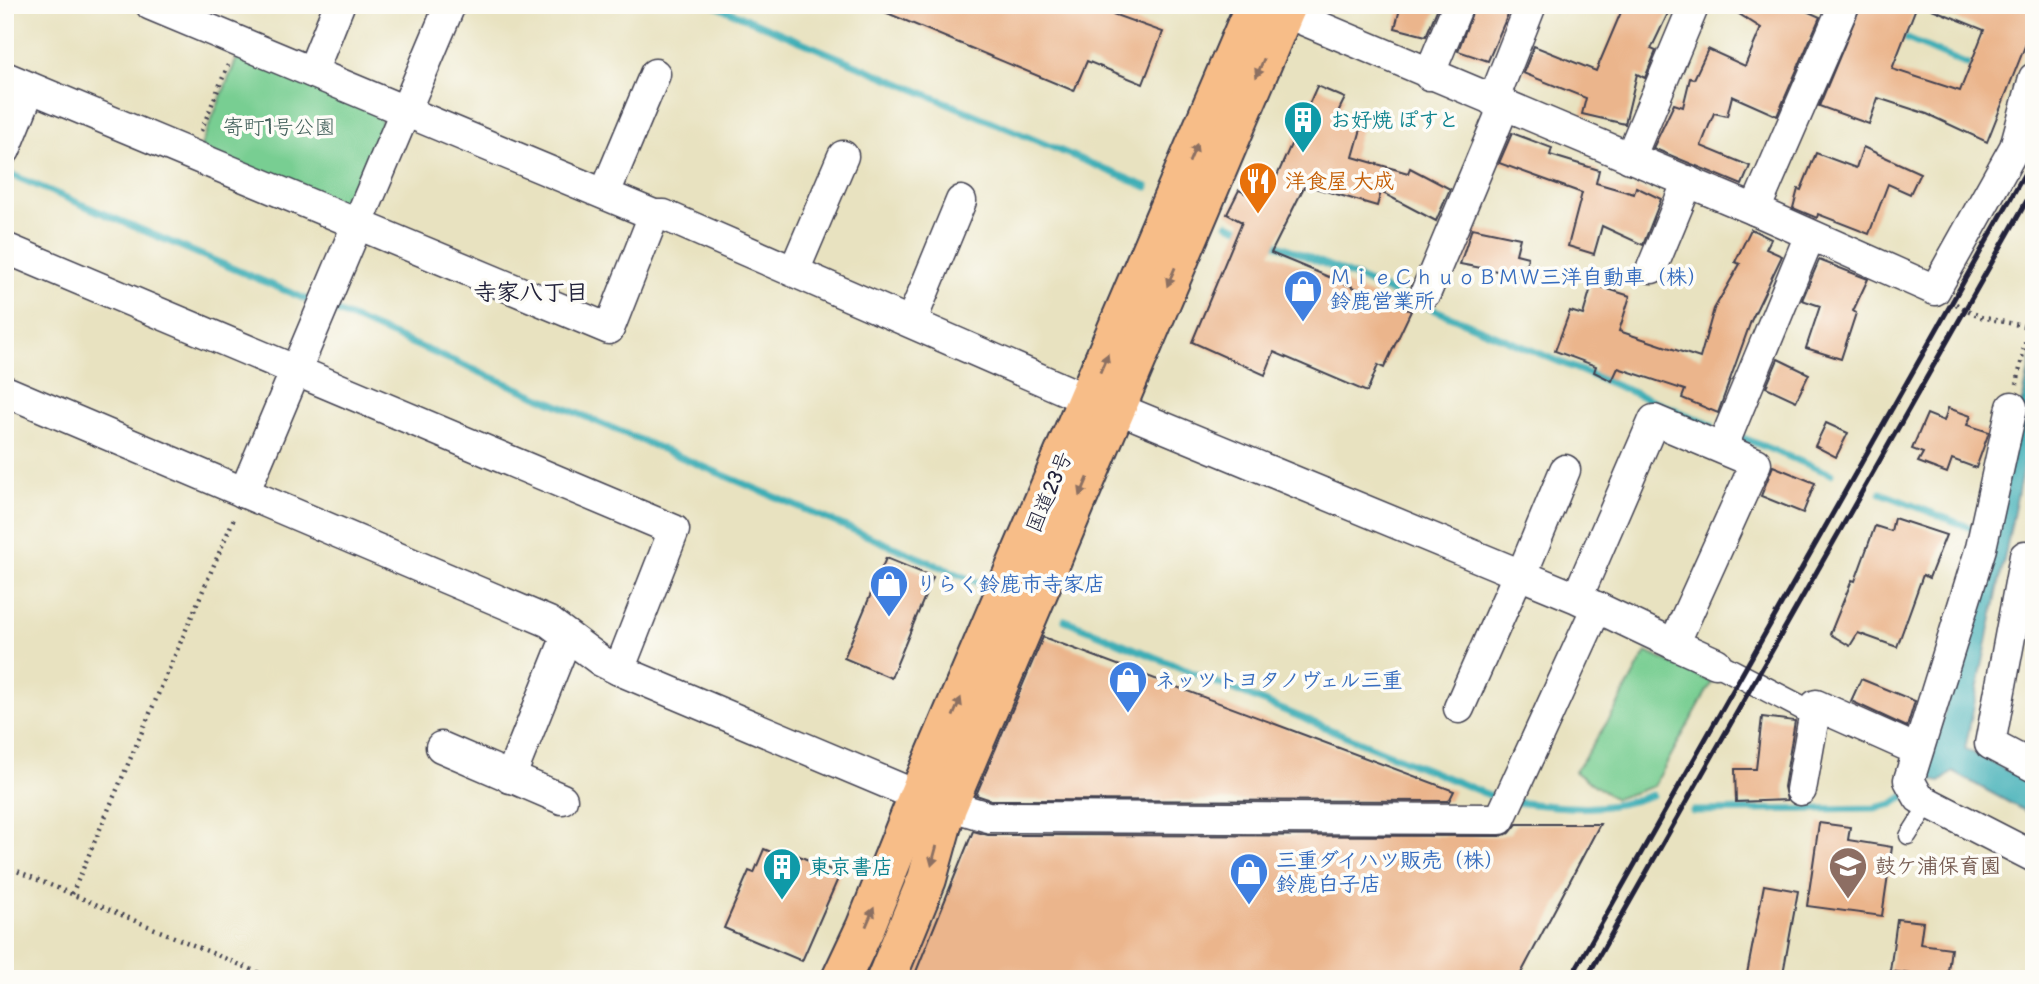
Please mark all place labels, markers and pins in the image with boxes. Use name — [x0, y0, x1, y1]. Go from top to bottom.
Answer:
building icon: お好焼 ぽすと — [1282, 99, 1324, 154]
place label: お好焼 ぽすと — [1330, 107, 1459, 134]
restaurant icon: 洋食屋 大成 — [1237, 160, 1279, 215]
place label: 洋食屋 大成 — [1285, 168, 1395, 195]
place label: ＭｉｅＣｈｕｏＢＭＷ三洋自動車（株） 鈴鹿営業所 — [1330, 264, 1708, 315]
shop icon: ＭｉｅＣｈｕｏＢＭＷ三洋自動車（株） 鈴鹿営業所 — [1282, 268, 1324, 323]
shop icon: りらく鈴鹿市寺家店 — [868, 563, 910, 618]
place label: りらく鈴鹿市寺家店 — [916, 571, 1105, 598]
shop icon: ネッツトヨタノヴェル三重 — [1107, 659, 1149, 714]
place label: ネッツトヨタノヴェル三重 — [1155, 667, 1403, 694]
school or university icon: 鼓ケ浦保育園 — [1827, 845, 1869, 900]
building icon: 東京書店 — [761, 846, 803, 901]
place label: 三重ダイハツ販売（株） 鈴鹿白子店 — [1276, 847, 1505, 898]
shop icon: 三重ダイハツ販売（株） 鈴鹿白子店 — [1228, 851, 1270, 906]
place label: 鼓ケ浦保育園 — [1875, 853, 2001, 880]
place label: 東京書店 — [809, 854, 893, 881]

